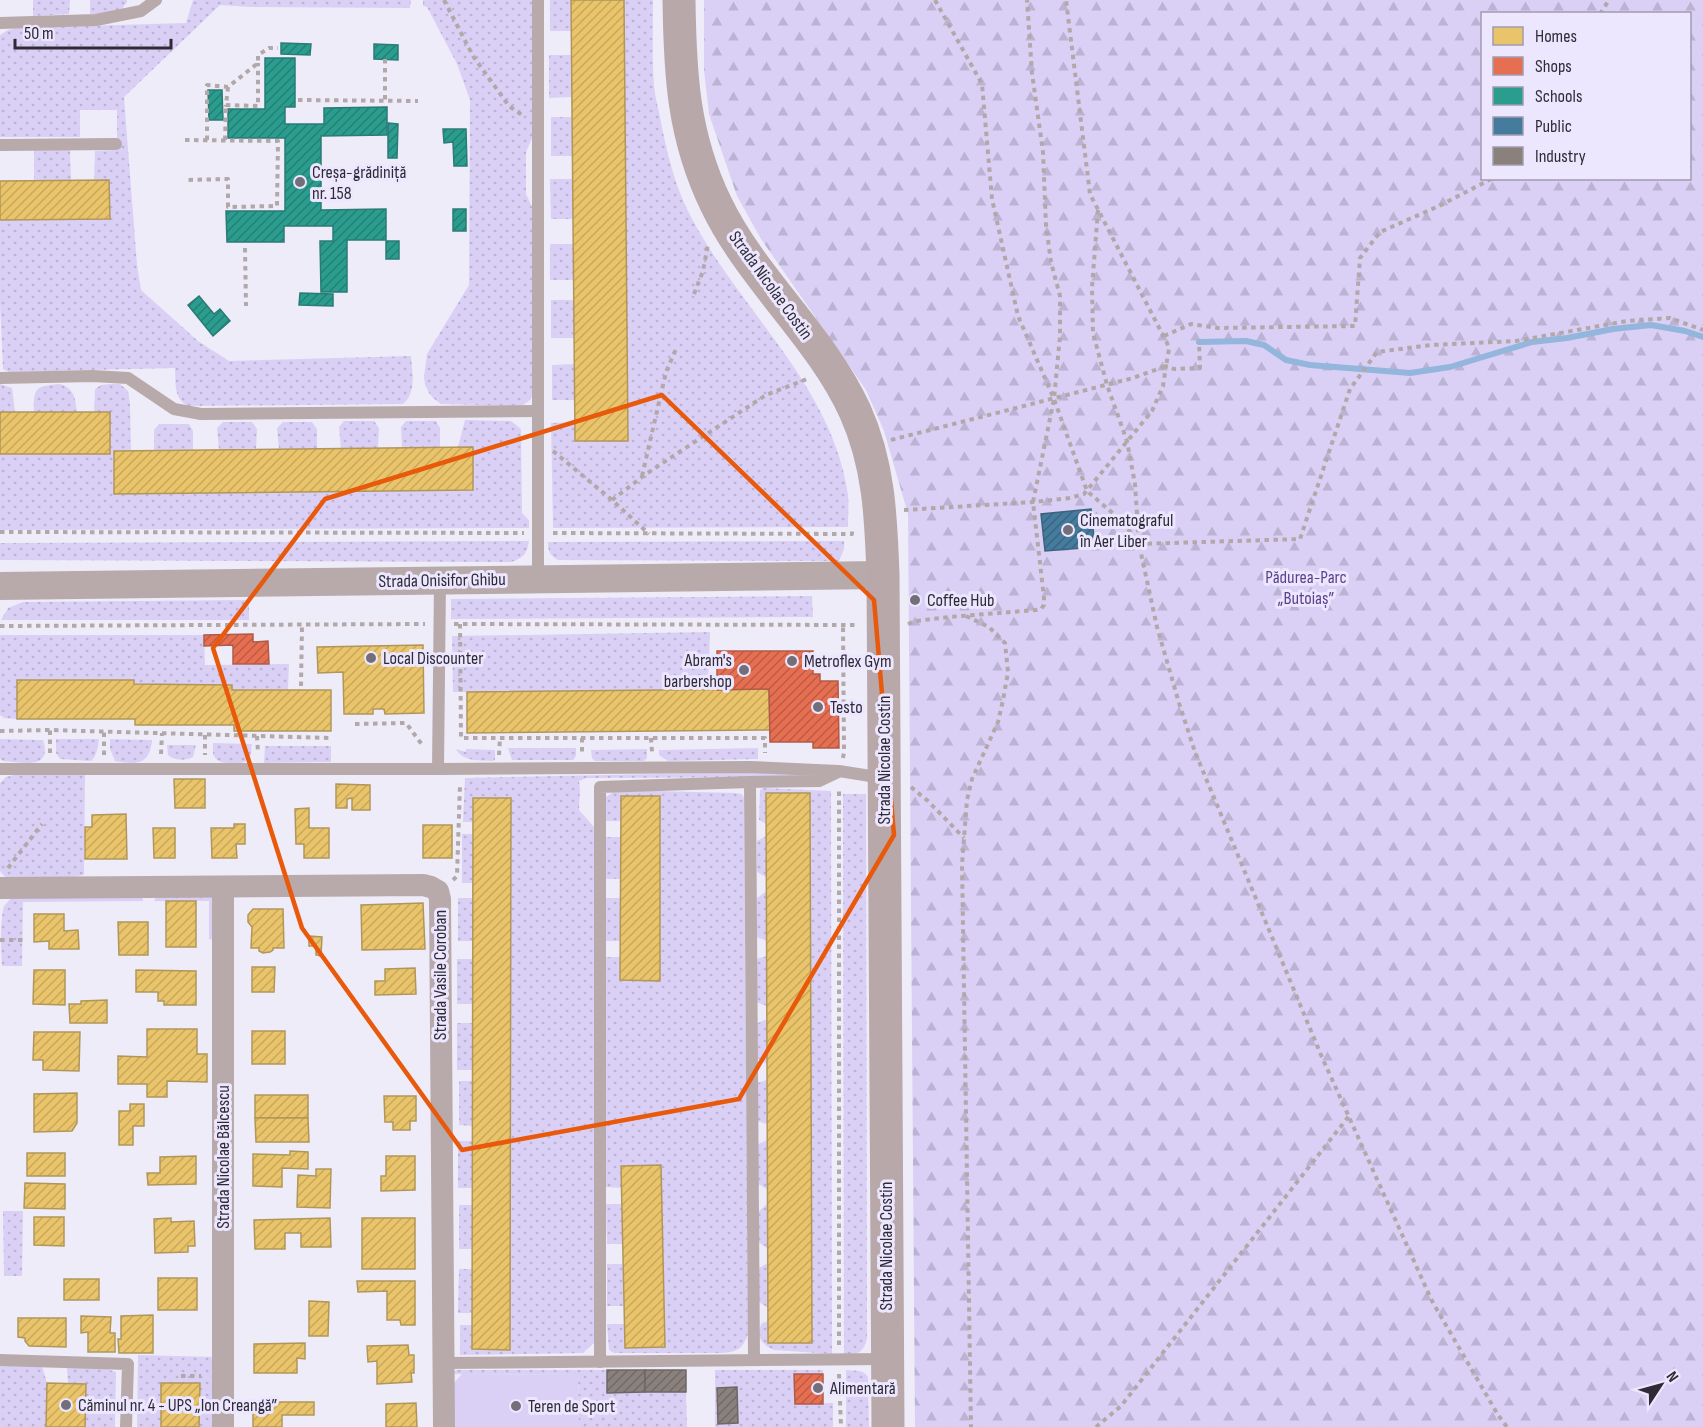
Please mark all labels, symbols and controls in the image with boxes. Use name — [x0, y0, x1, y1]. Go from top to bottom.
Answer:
scale bar — [15, 12, 171, 50]
legend — [1481, 12, 1691, 180]
text: 50 m — [24, 23, 54, 44]
text: Homes — [1535, 26, 1577, 47]
text: Shops — [1535, 56, 1572, 77]
text: Schools — [1535, 86, 1582, 107]
text: Public — [1535, 116, 1572, 137]
text: Industry — [1535, 146, 1586, 167]
place label: Creșa-grădiniță nr. 158 — [312, 162, 406, 204]
marker: Creșa-grădiniță nr. 158 — [293, 175, 307, 189]
street label: Strada Nicolae Costin — [724, 227, 817, 344]
place label: Cinematograful în Aer Liber — [1079, 510, 1173, 552]
marker: Cinematograful în Aer Liber — [1061, 523, 1075, 537]
park label: Pădurea-Parc „Butoiaș” — [1265, 567, 1347, 609]
street label: Strada Onisifor Ghibu — [378, 569, 506, 592]
place label: Coffee Hub — [927, 590, 994, 611]
marker: Coffee Hub — [908, 593, 922, 607]
place label: Local Discounter — [383, 648, 483, 669]
place label: Abram's barbershop — [664, 650, 732, 692]
marker: Local Discounter — [364, 651, 378, 665]
place label: Metroflex Gym — [804, 651, 891, 672]
marker: Metroflex Gym — [785, 654, 799, 668]
marker: Abram's barbershop — [737, 663, 751, 677]
street label: Strada Nicolae Costin — [874, 696, 895, 824]
place label: Testo — [830, 697, 863, 718]
marker: Testo — [811, 700, 825, 714]
street label: Strada Vasile Coroban — [430, 910, 451, 1040]
street label: Strada Nicolae Bălcescu — [213, 1085, 234, 1229]
street label: Strada Nicolae Costin — [876, 1182, 897, 1310]
north arrow — [1631, 1355, 1691, 1415]
text: N — [1662, 1368, 1682, 1386]
place label: Alimentară — [829, 1378, 896, 1399]
marker: Alimentară — [811, 1381, 825, 1395]
place label: Căminul nr. 4 - UPS „Ion Creangă” — [78, 1395, 278, 1416]
place label: Teren de Sport — [528, 1396, 616, 1417]
marker: Căminul nr. 4 - UPS „Ion Creangă” — [59, 1398, 73, 1412]
marker: Teren de Sport — [509, 1399, 523, 1413]

